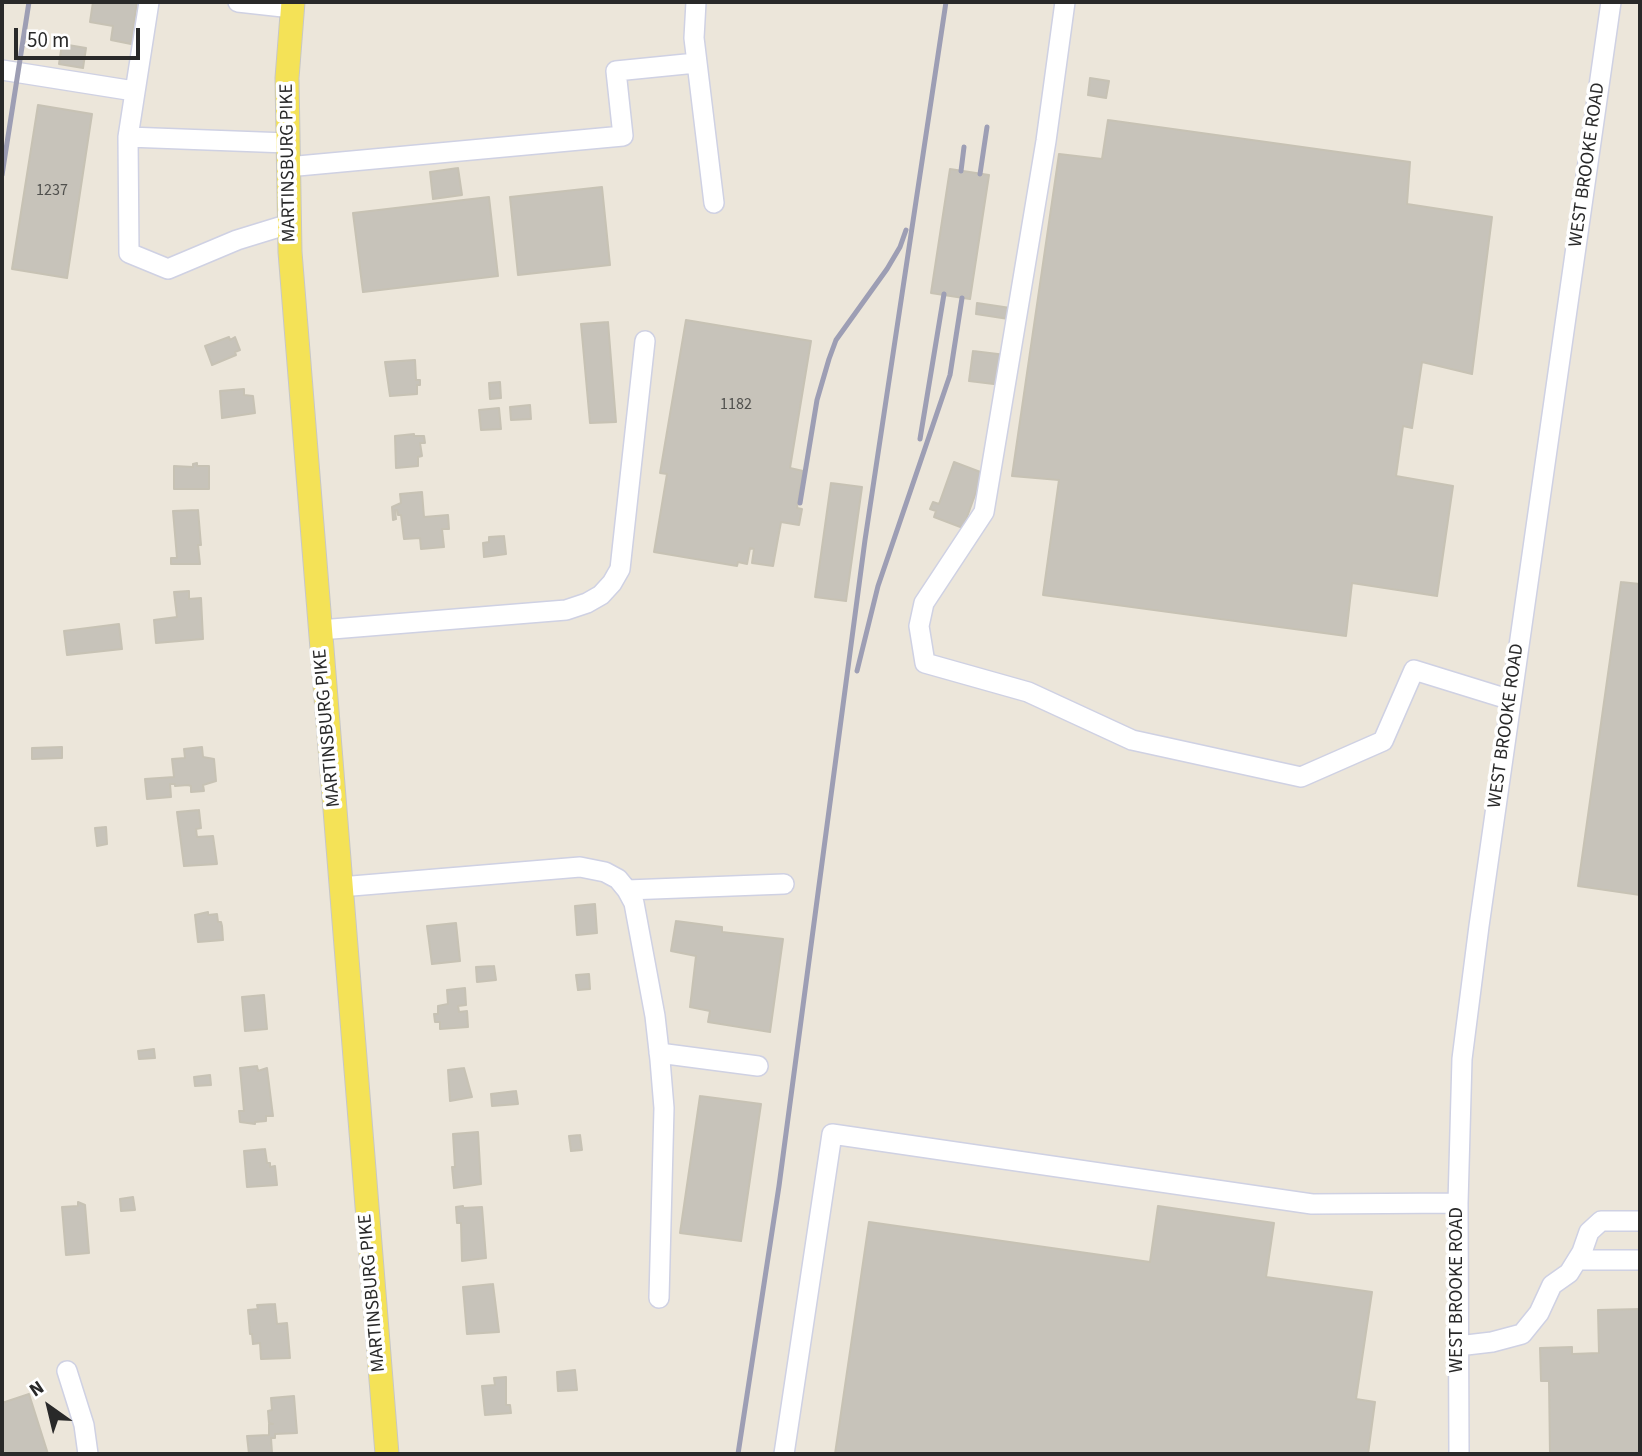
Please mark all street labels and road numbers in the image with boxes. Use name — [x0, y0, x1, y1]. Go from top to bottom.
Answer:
street label: WEST BROOKE ROAD — [1565, 81, 1611, 249]
street label: MARTINSBURG PIKE — [276, 83, 302, 243]
street label: WEST BROOKE ROAD — [1484, 642, 1530, 810]
street label: MARTINSBURG PIKE — [310, 648, 346, 808]
street label: WEST BROOKE ROAD — [1447, 1207, 1469, 1373]
street label: MARTINSBURG PIKE — [355, 1213, 391, 1373]

